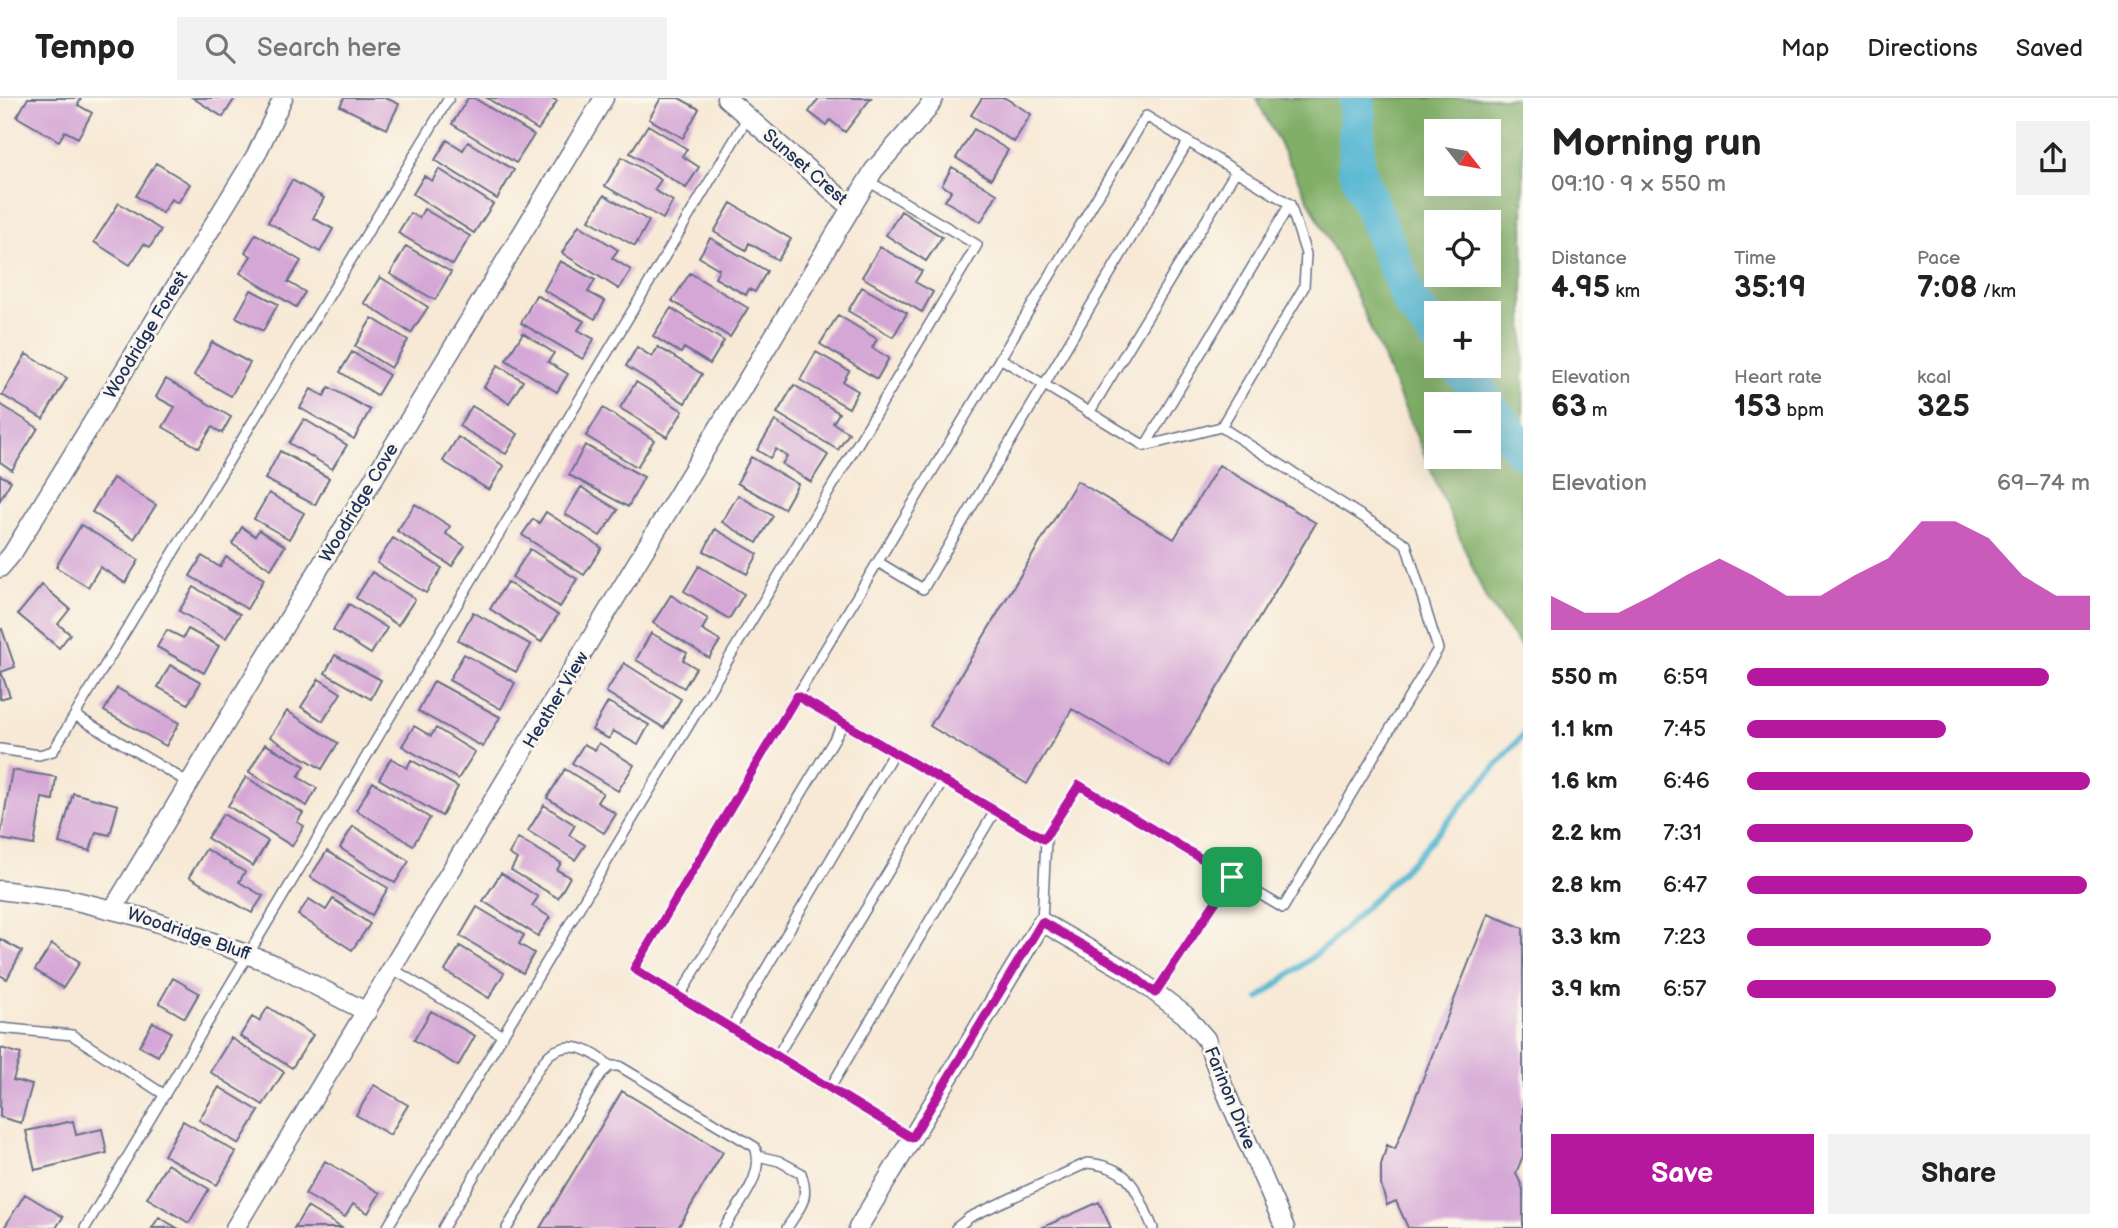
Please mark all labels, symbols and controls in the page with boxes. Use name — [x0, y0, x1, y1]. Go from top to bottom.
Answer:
search box — [177, 17, 667, 80]
text: Tempo — [35, 28, 135, 68]
icon: search — [201, 29, 239, 67]
text: Search here — [257, 33, 401, 64]
text: Map — [1781, 34, 1829, 63]
text: Directions — [1867, 34, 1978, 63]
text: Saved — [2016, 34, 2083, 63]
north arrow — [1424, 119, 1502, 196]
map controls — [1424, 119, 1501, 469]
text: Morning run — [1551, 121, 1762, 166]
button: share — [2016, 121, 2090, 195]
street label: Sunset Crest — [758, 125, 852, 210]
text: 09:10 · 9 × 550 m — [1551, 170, 1726, 198]
button: locate — [1424, 210, 1501, 287]
text: Distance — [1551, 247, 1627, 270]
text: Time — [1734, 247, 1776, 270]
text: Pace — [1917, 247, 1960, 270]
street label: Woodridge Forest — [100, 267, 193, 402]
text: 4.95 — [1551, 270, 1610, 306]
text: 35:19 — [1734, 270, 1806, 306]
text: 7:08 — [1917, 270, 1977, 306]
text: km — [1610, 280, 1640, 303]
text: /km — [1977, 280, 2016, 303]
button: + — [1424, 301, 1501, 378]
text: Elevation — [1551, 366, 1630, 389]
text: Heart rate — [1734, 366, 1822, 389]
text: kcal — [1917, 366, 1951, 389]
text: 63 — [1551, 389, 1587, 425]
text: 153 — [1734, 389, 1781, 425]
text: 325 — [1917, 389, 1970, 425]
button: − — [1424, 392, 1501, 469]
text: m — [1587, 399, 1608, 422]
text: bpm — [1781, 399, 1824, 422]
street label: Woodridge Cove — [315, 439, 403, 566]
text: Elevation — [1551, 469, 1647, 497]
text: 69–74 m — [1997, 469, 2090, 497]
street label: Heather View — [519, 648, 593, 752]
text: 550 m — [1551, 663, 1618, 691]
text: 6:59 — [1663, 663, 1708, 691]
text: 1.1 km — [1551, 715, 1613, 743]
text: 7:45 — [1663, 715, 1706, 743]
text: 1.6 km — [1551, 767, 1618, 795]
text: 6:46 — [1663, 767, 1710, 795]
text: 2.2 km — [1551, 819, 1622, 847]
text: 7:31 — [1663, 819, 1702, 847]
pin — [1202, 847, 1262, 907]
icon: arrive — [1213, 858, 1251, 896]
text: 2.8 km — [1551, 871, 1622, 899]
text: 6:47 — [1663, 871, 1707, 899]
street label: Woodridge Bluff — [124, 903, 254, 965]
text: 3.3 km — [1551, 923, 1621, 951]
text: 7:23 — [1663, 923, 1706, 951]
text: 3.9 km — [1551, 975, 1621, 1003]
text: 6:57 — [1663, 975, 1706, 1003]
street label: Farinon Drive — [1200, 1044, 1260, 1153]
button: Save — [1551, 1134, 1814, 1214]
button: Share — [1828, 1134, 2090, 1214]

